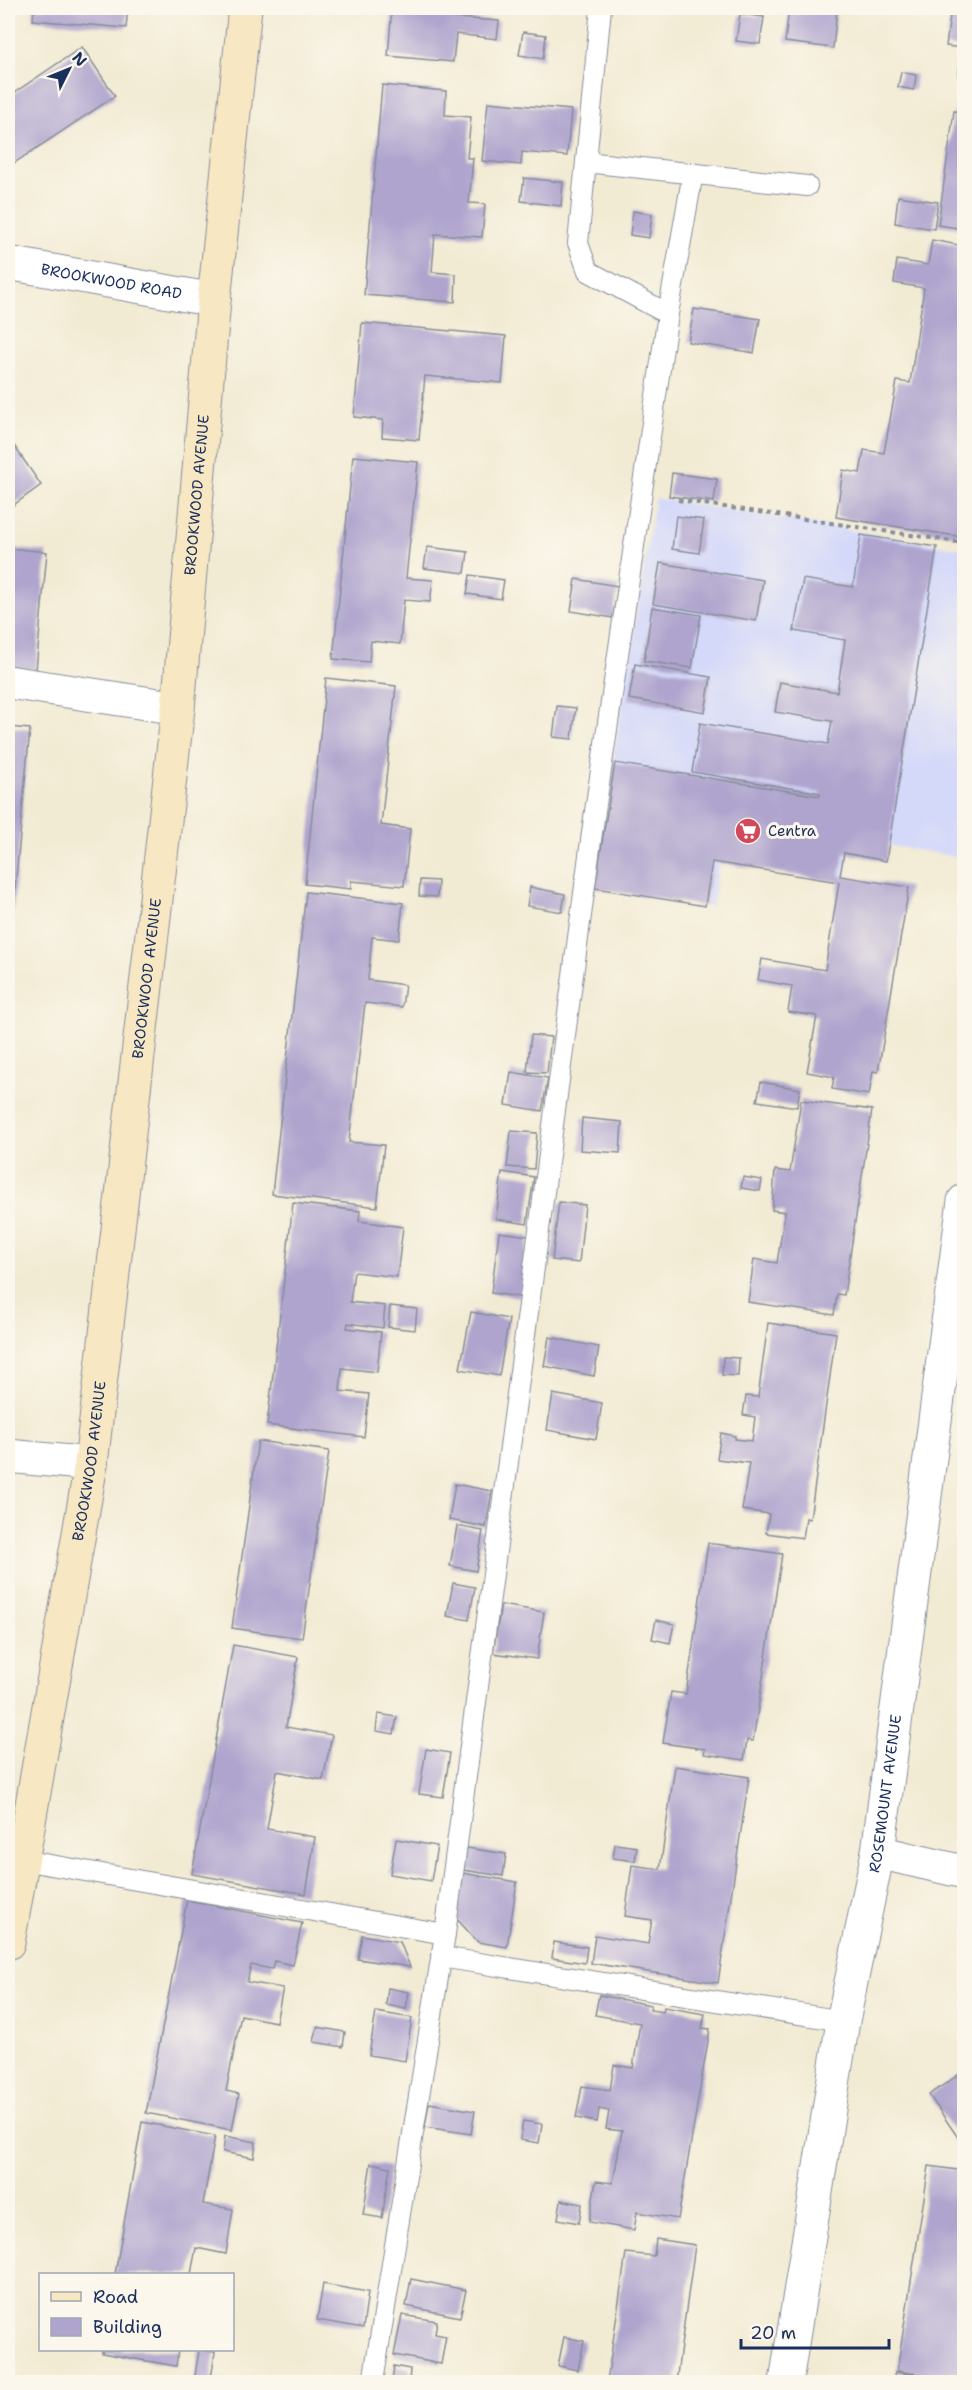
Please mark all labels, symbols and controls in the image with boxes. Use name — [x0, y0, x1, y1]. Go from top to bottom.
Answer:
north arrow — [39, 39, 99, 99]
text: N — [68, 47, 92, 71]
street label: BROOKWOOD ROAD — [39, 259, 184, 304]
street label: BROOKWOOD AVENUE — [180, 414, 214, 576]
supermarket icon: Centra — [733, 816, 763, 846]
place label: Centra — [768, 821, 817, 841]
street label: BROOKWOOD AVENUE — [128, 897, 166, 1060]
street label: BROOKWOOD AVENUE — [68, 1380, 110, 1542]
street label: ROSEMOUNT AVENUE — [864, 1713, 906, 1874]
legend — [39, 2273, 234, 2351]
text: Road — [93, 2285, 138, 2309]
scale bar — [741, 2312, 890, 2350]
text: Building — [93, 2315, 162, 2339]
text: 20 m — [750, 2321, 796, 2345]

